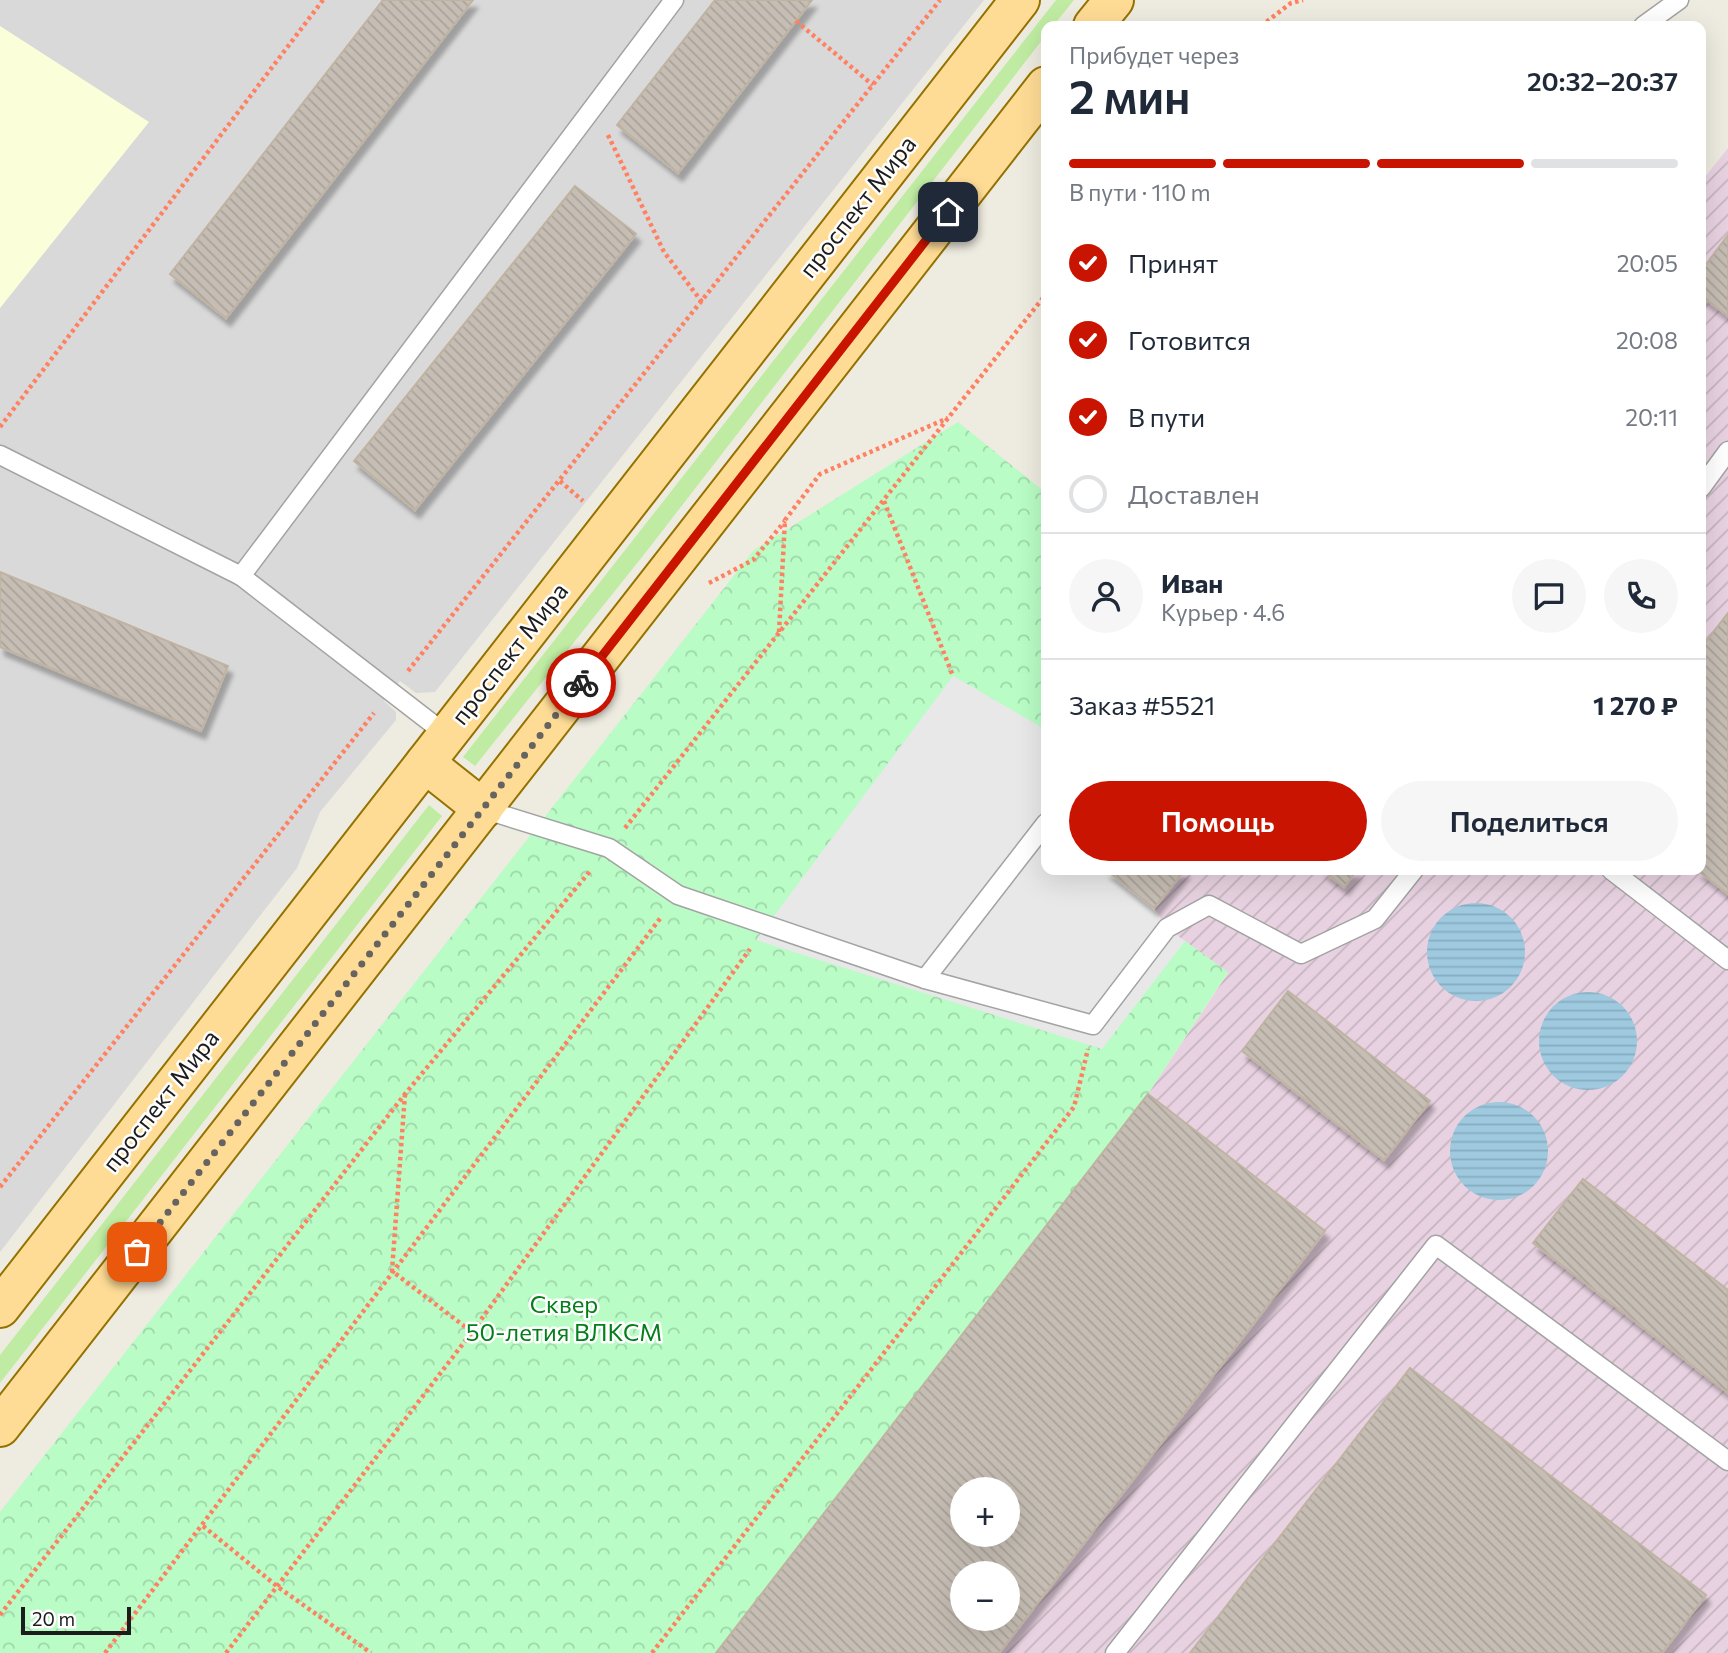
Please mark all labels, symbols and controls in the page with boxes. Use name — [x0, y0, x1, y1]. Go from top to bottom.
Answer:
text: Прибудет через — [1069, 41, 1239, 69]
text: 20:32–20:37 — [1527, 65, 1678, 96]
text: 2 мин — [1069, 67, 1191, 123]
street label: проспект Мира — [792, 129, 921, 283]
text: В пути · 110 m — [1069, 178, 1211, 206]
pin — [918, 182, 978, 242]
icon: home — [929, 193, 967, 231]
icon: check — [1069, 244, 1107, 282]
text: Принят — [1128, 247, 1218, 278]
text: 20:05 — [1617, 249, 1678, 277]
icon: check — [1069, 321, 1107, 359]
text: Готовится — [1128, 324, 1251, 355]
text: 20:08 — [1616, 326, 1678, 354]
icon: check — [1069, 398, 1107, 436]
text: В пути — [1128, 401, 1205, 432]
text: 20:11 — [1625, 403, 1678, 431]
text: Доставлен — [1128, 478, 1260, 509]
button: person — [1069, 559, 1143, 633]
button: chat — [1512, 559, 1586, 633]
button: phone — [1604, 559, 1678, 633]
text: Иван — [1161, 567, 1223, 598]
street label: проспект Мира — [444, 576, 573, 730]
text: Курьер · 4.6 — [1161, 598, 1285, 626]
courier — [546, 648, 616, 718]
icon: bike — [562, 664, 600, 702]
text: Заказ #5521 — [1069, 689, 1215, 720]
text: 1 270 ₽ — [1593, 689, 1678, 720]
button: Помощь — [1069, 781, 1367, 861]
button: Поделиться — [1381, 781, 1678, 861]
street label: проспект Мира — [95, 1023, 224, 1177]
pin — [107, 1222, 167, 1282]
icon: bag — [118, 1233, 156, 1271]
park label: Сквер 50-летия ВЛКСМ — [466, 1289, 662, 1346]
map controls — [950, 1477, 1020, 1631]
button: + — [950, 1477, 1020, 1547]
button: − — [950, 1561, 1020, 1631]
scale bar — [21, 1604, 131, 1636]
text: 20 m — [32, 1607, 75, 1630]

